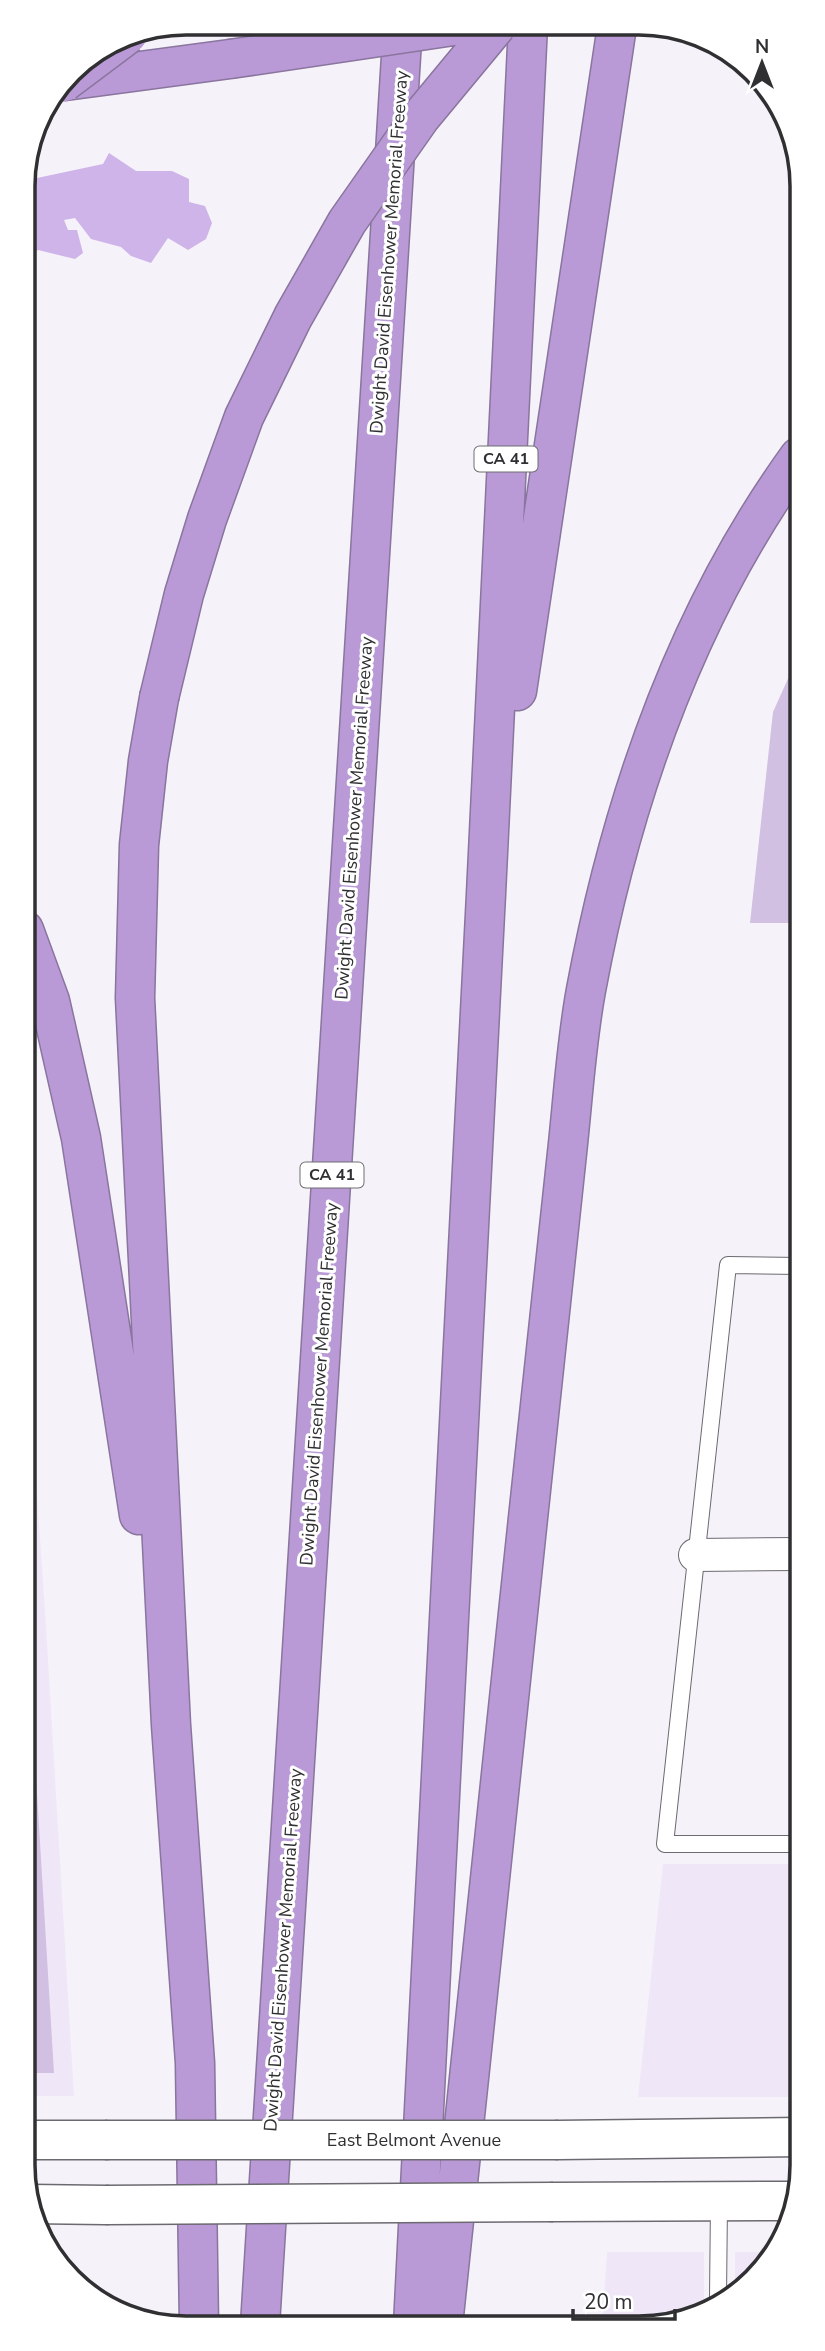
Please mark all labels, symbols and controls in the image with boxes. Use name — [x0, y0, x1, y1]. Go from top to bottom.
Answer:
north arrow — [727, 28, 797, 98]
text: N — [755, 34, 769, 60]
street label: Dwight David Eisenhower Memorial Freeway — [364, 69, 414, 434]
road number: CA 41 — [475, 446, 538, 472]
street label: Dwight David Eisenhower Memorial Freeway — [329, 635, 379, 1000]
road number: CA 41 — [300, 1162, 364, 1188]
street label: Dwight David Eisenhower Memorial Freeway — [294, 1201, 344, 1566]
street label: Dwight David Eisenhower Memorial Freeway — [258, 1767, 308, 2132]
street label: East Belmont Avenue — [327, 2128, 501, 2152]
scale bar — [573, 2278, 674, 2322]
text: 20 m — [584, 2288, 633, 2316]

